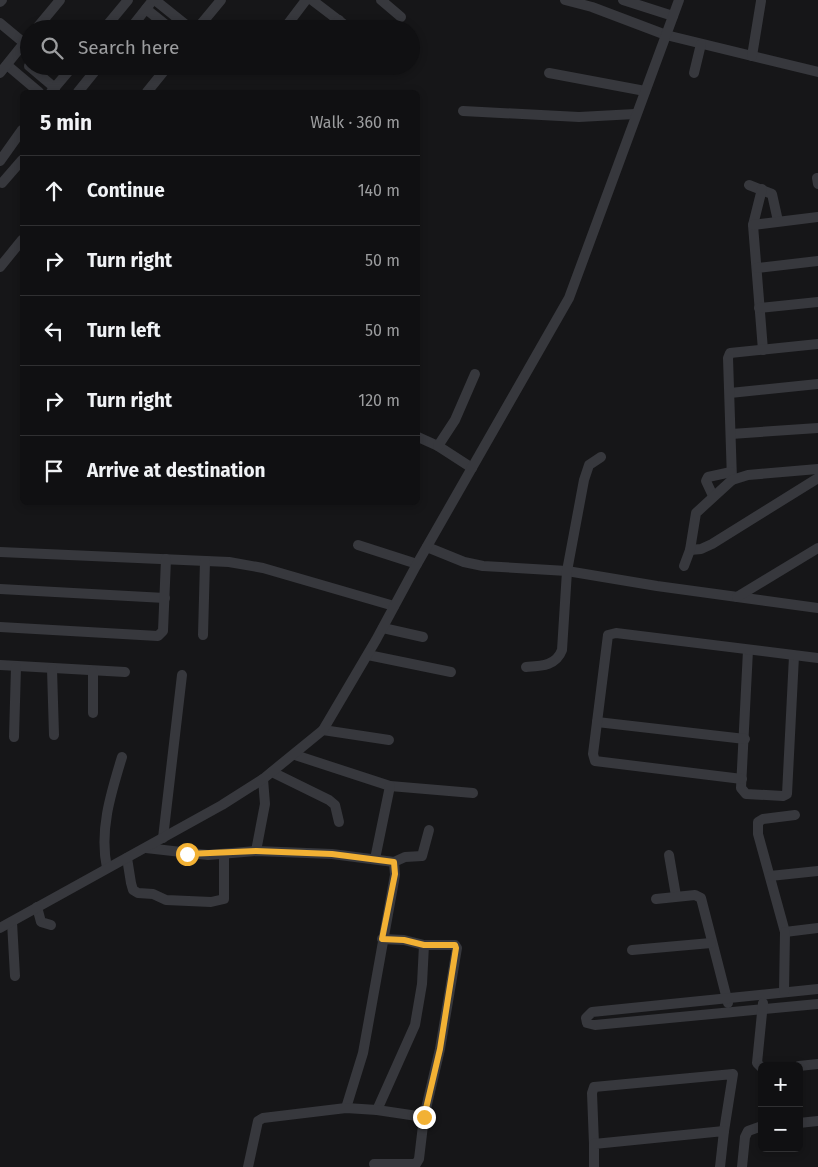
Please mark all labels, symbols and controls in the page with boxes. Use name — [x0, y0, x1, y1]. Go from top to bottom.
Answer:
search box — [20, 20, 420, 75]
icon: search — [38, 34, 66, 62]
text: Search here — [78, 36, 179, 59]
text: 5 min — [40, 110, 92, 136]
text: Walk · 360 m — [310, 113, 400, 132]
icon: ahead — [40, 177, 68, 205]
text: Continue — [87, 179, 165, 202]
text: 140 m — [358, 181, 400, 200]
icon: right — [40, 247, 68, 275]
text: Turn right — [87, 249, 172, 272]
text: 50 m — [365, 251, 400, 270]
icon: left — [40, 317, 68, 345]
text: Turn left — [87, 319, 161, 342]
text: 50 m — [365, 321, 400, 340]
icon: right — [40, 387, 68, 415]
text: Turn right — [87, 389, 172, 412]
text: 120 m — [358, 391, 400, 410]
icon: arrive — [40, 457, 68, 485]
text: Arrive at destination — [87, 459, 266, 482]
route start — [176, 843, 199, 866]
map controls — [758, 1062, 803, 1152]
button: + — [758, 1062, 803, 1107]
route end — [413, 1106, 436, 1129]
button: − — [758, 1107, 803, 1152]

